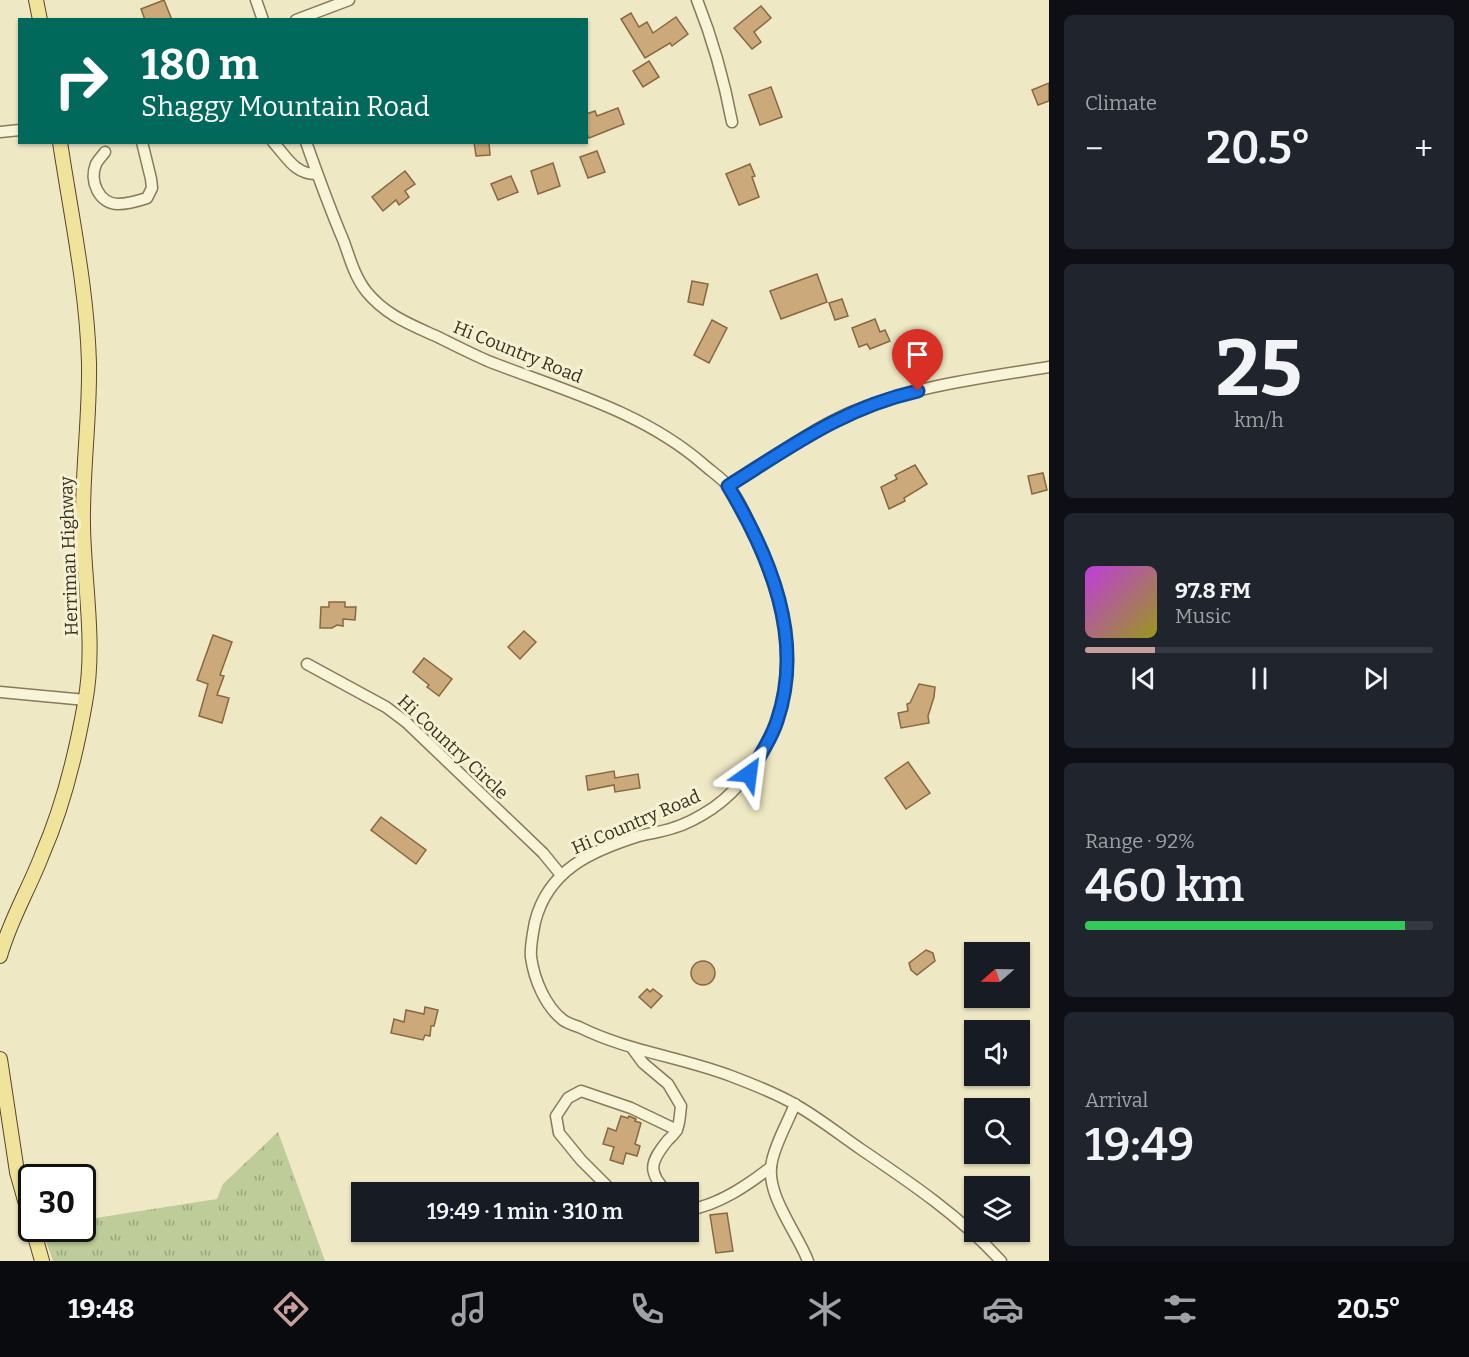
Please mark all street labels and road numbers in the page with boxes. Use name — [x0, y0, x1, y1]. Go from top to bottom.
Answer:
street label: Hi Country Road — [450, 316, 586, 388]
street label: Herriman Highway — [55, 475, 83, 636]
street label: Hi Country Circle — [393, 690, 513, 804]
street label: Hi Country Road — [568, 785, 704, 859]

